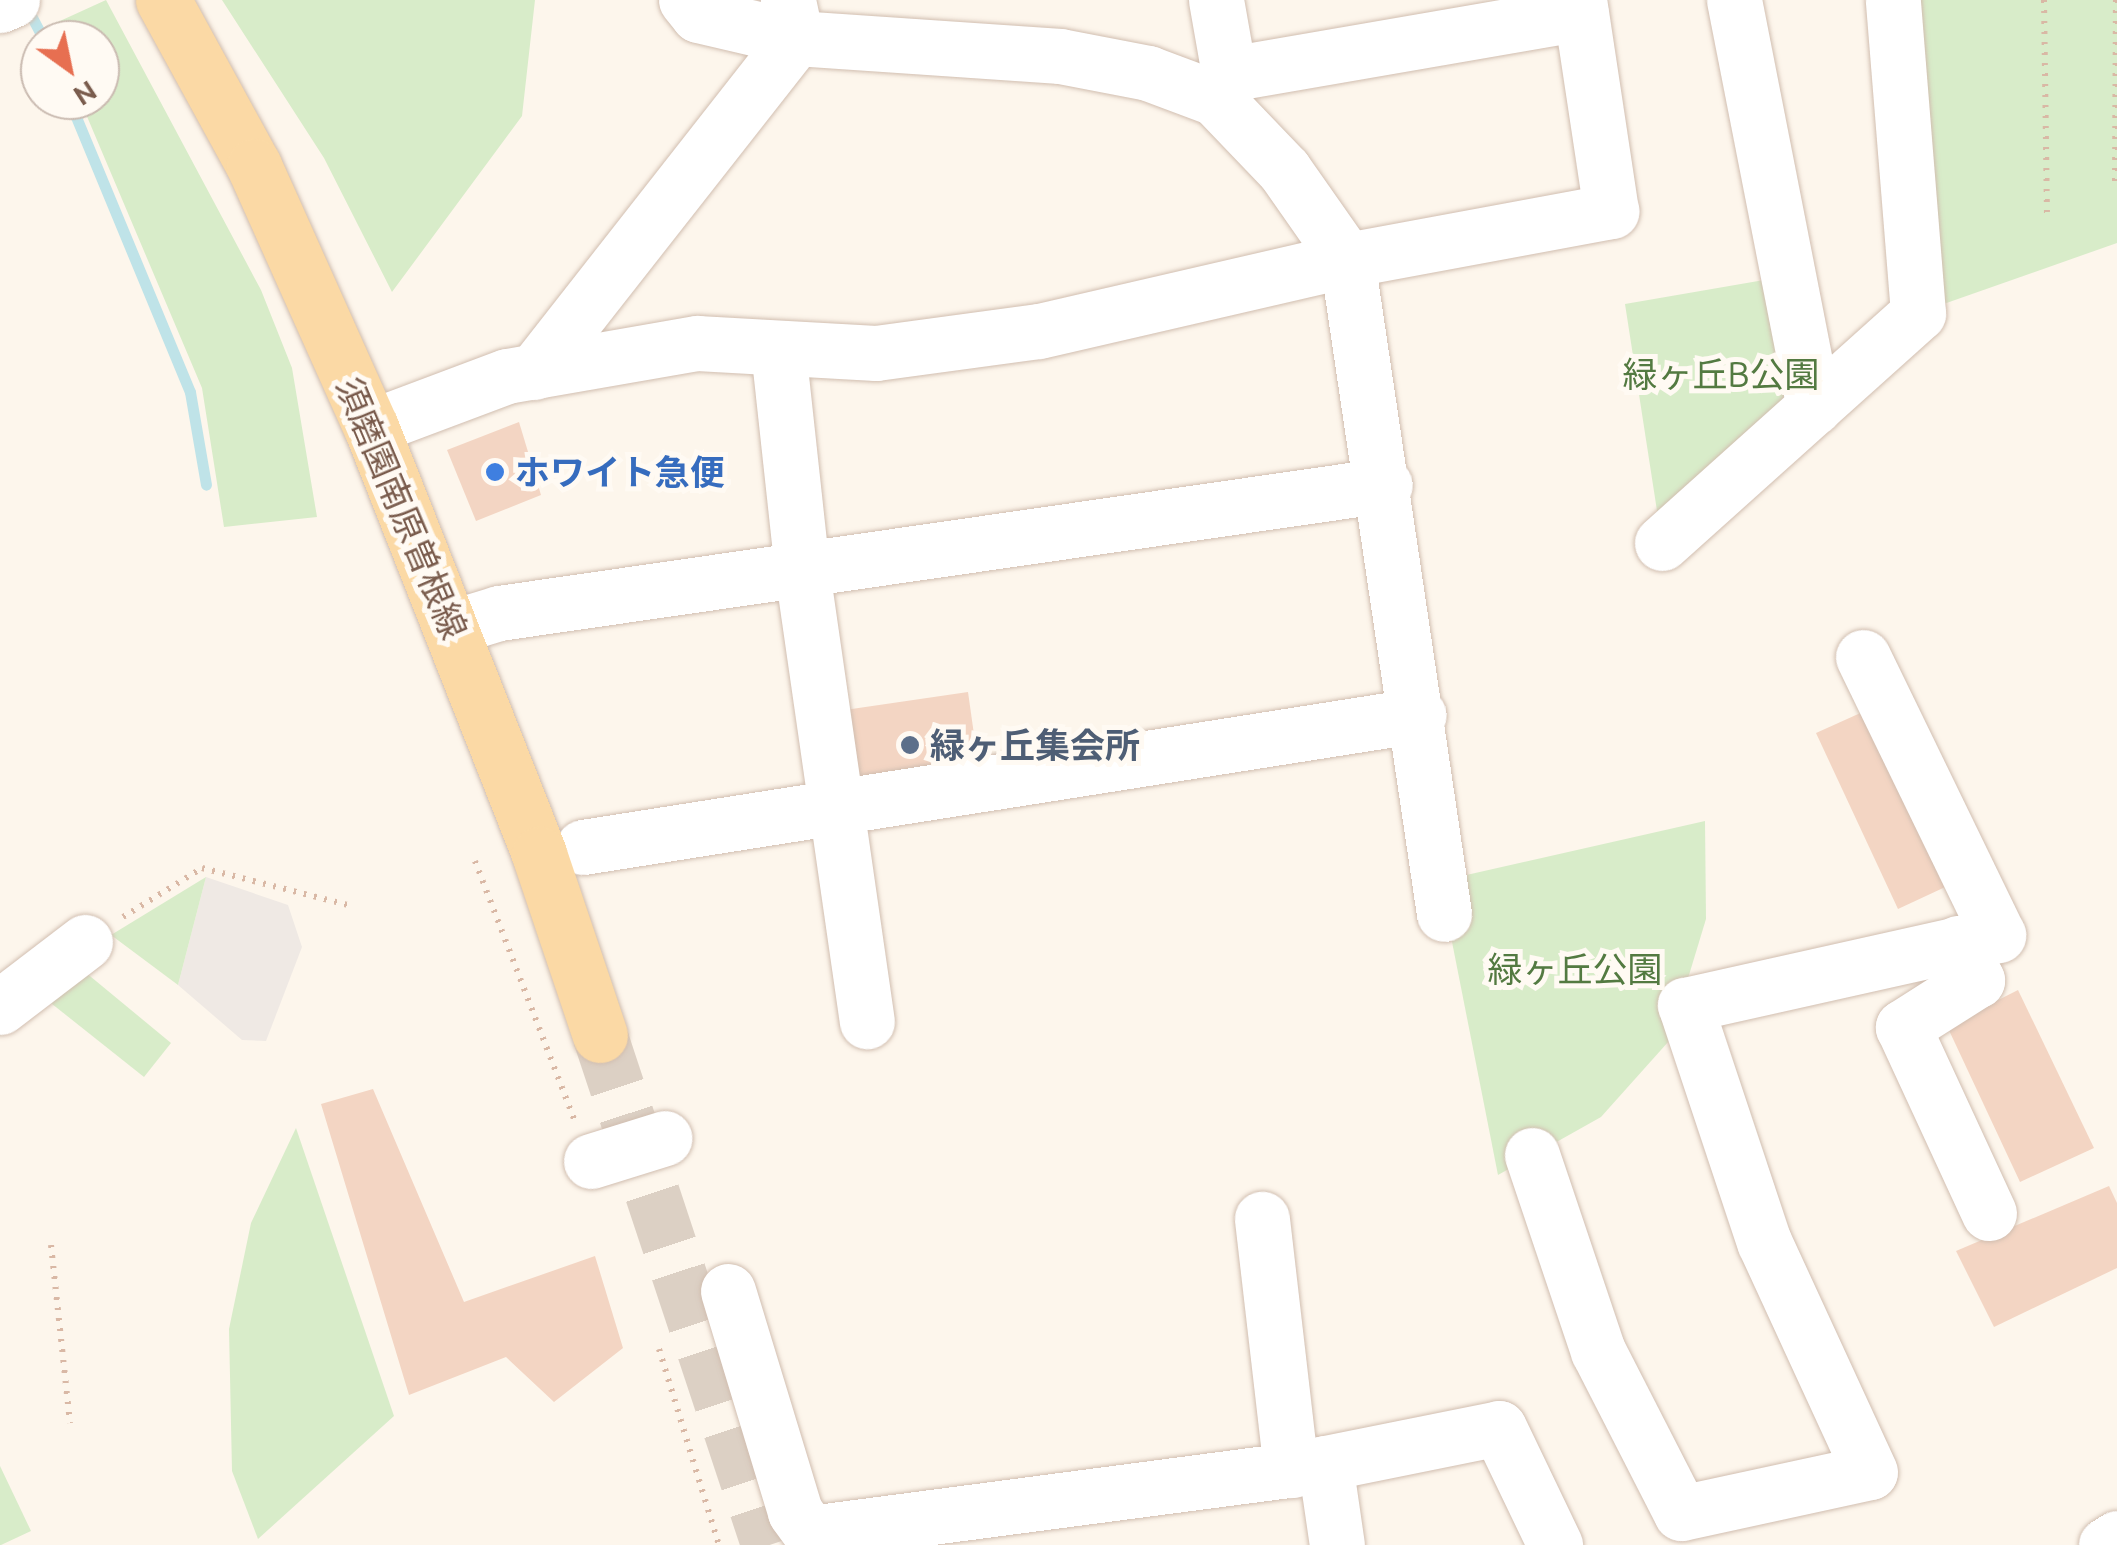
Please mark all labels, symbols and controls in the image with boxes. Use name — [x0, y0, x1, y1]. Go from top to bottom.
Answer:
north arrow — [20, 20, 120, 120]
text: N — [68, 75, 103, 113]
park label: 緑ヶ丘B公園 — [1622, 353, 1820, 395]
street label: 須磨園南原曽根線 — [328, 371, 476, 645]
place label: ホワイト急便 — [515, 451, 725, 493]
marker: ホワイト急便 — [484, 461, 506, 483]
place label: 緑ヶ丘集会所 — [930, 724, 1140, 766]
marker: 緑ヶ丘集会所 — [899, 734, 921, 756]
park label: 緑ヶ丘公園 — [1488, 948, 1662, 990]

